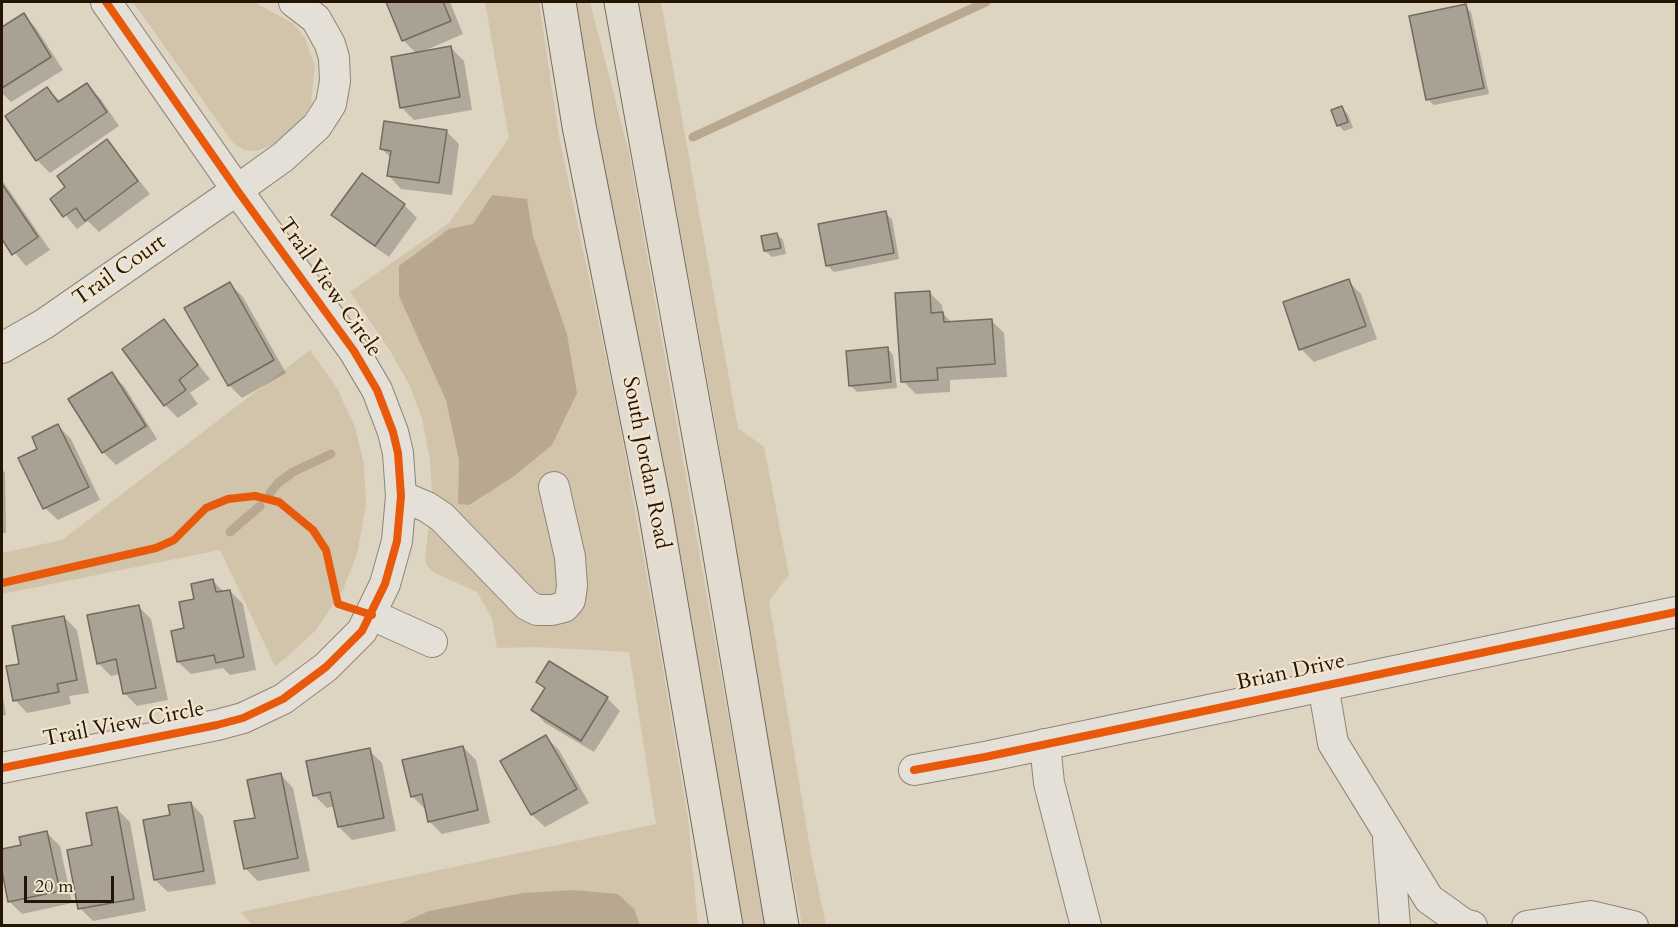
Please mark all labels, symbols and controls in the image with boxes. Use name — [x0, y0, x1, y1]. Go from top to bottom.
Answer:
street label: Trail View Circle — [271, 213, 387, 363]
street label: Trail Court — [69, 229, 171, 313]
street label: South Jordan Road — [615, 374, 675, 552]
street label: Brian Drive — [1234, 649, 1348, 697]
street label: Trail View Circle — [41, 696, 207, 754]
scale bar — [27, 864, 117, 902]
text: 20 m — [35, 874, 74, 899]

